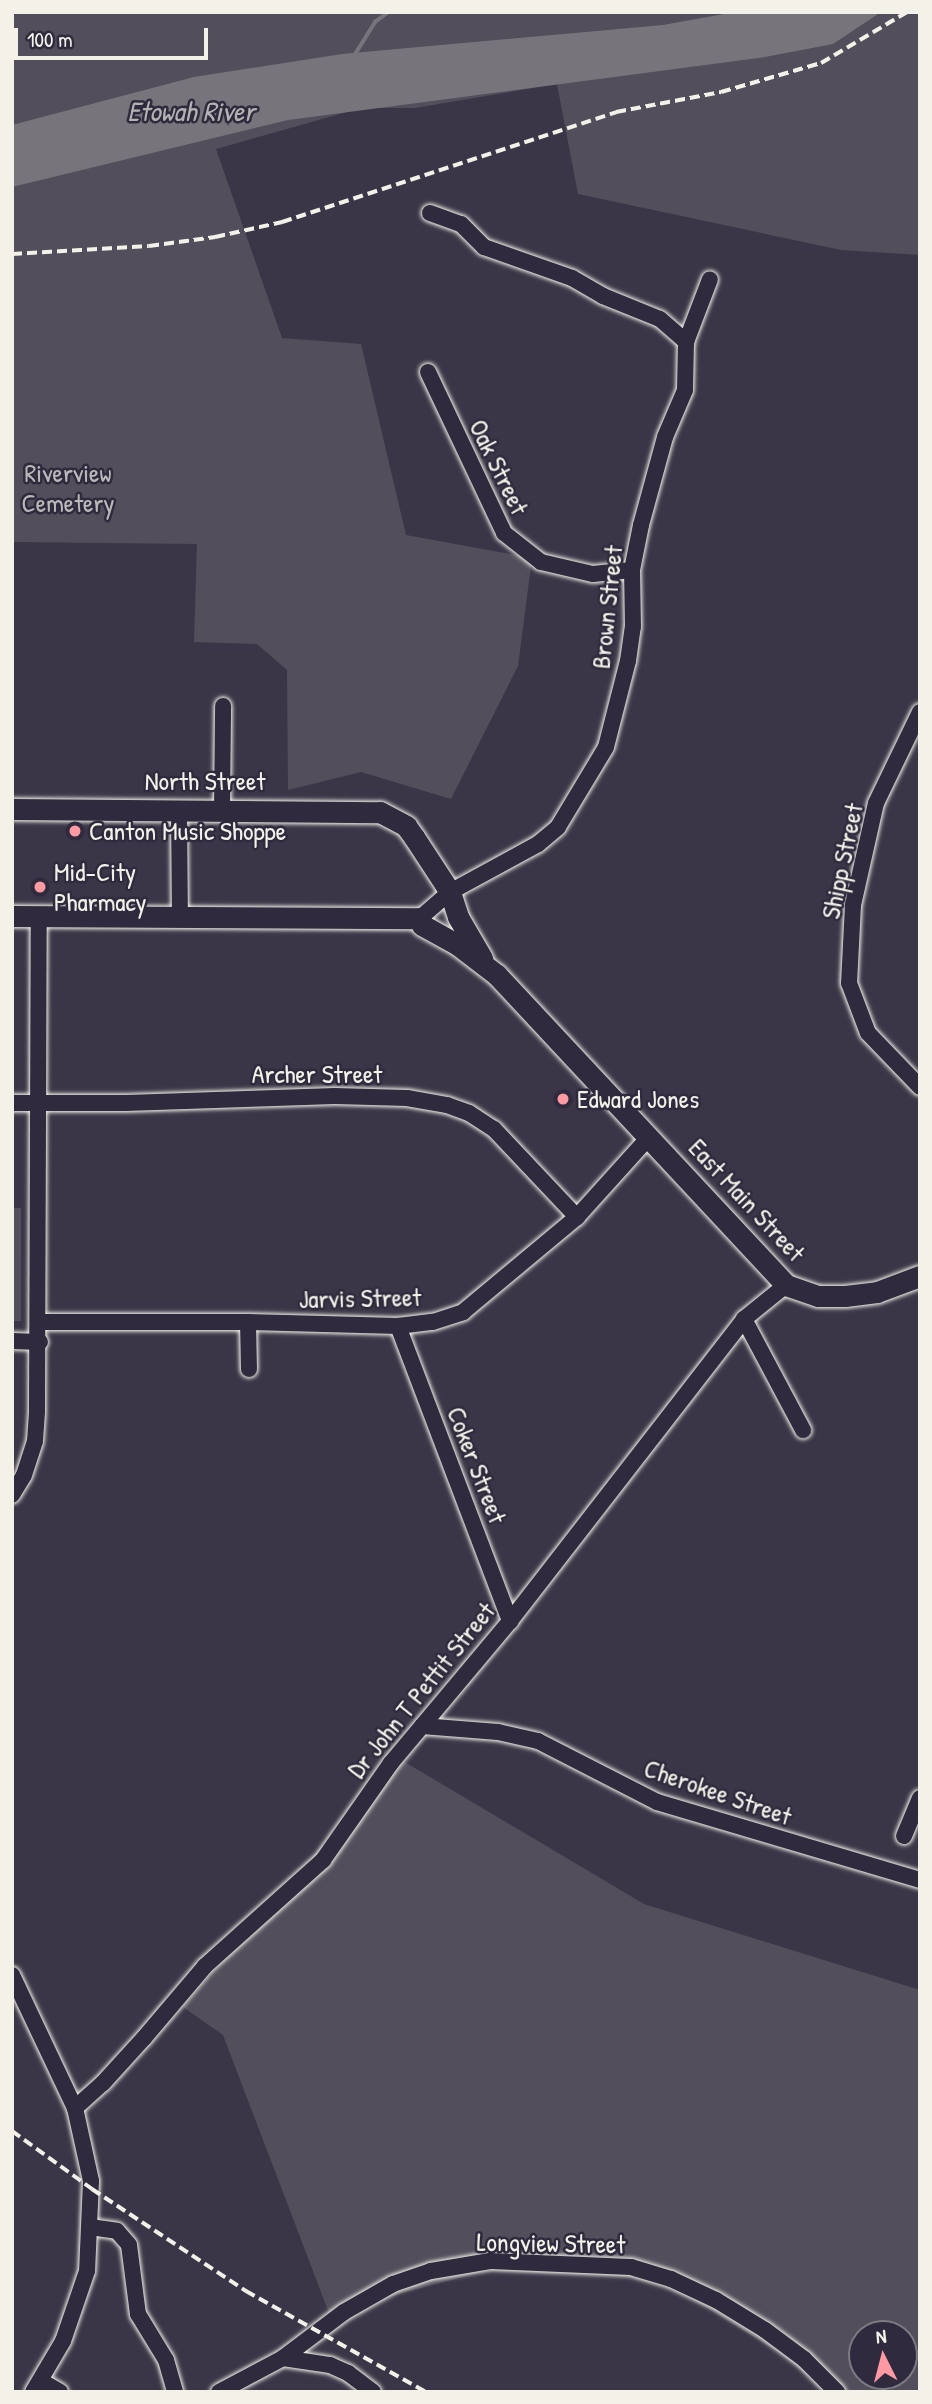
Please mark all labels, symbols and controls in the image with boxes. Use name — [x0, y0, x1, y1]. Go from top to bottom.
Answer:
scale bar — [18, 14, 212, 58]
text: 100 m — [27, 25, 73, 54]
water label: Etowah River — [127, 94, 255, 128]
street label: Oak Street — [463, 414, 535, 520]
park label: Riverview Cemetery — [22, 457, 114, 518]
street label: Brown Street — [585, 544, 629, 670]
street label: North Street — [145, 765, 265, 797]
street label: Shipp Street — [815, 800, 869, 922]
place label: Canton Music Shoppe — [89, 815, 286, 847]
marker: Canton Music Shoppe — [67, 823, 83, 839]
place label: Mid-City Pharmacy — [54, 856, 147, 917]
marker: Mid-City Pharmacy — [32, 879, 48, 895]
street label: Archer Street — [252, 1058, 382, 1090]
place label: Edward Jones — [577, 1083, 699, 1115]
marker: Edward Jones — [555, 1091, 571, 1107]
street label: East Main Street — [682, 1132, 812, 1268]
street label: Jarvis Street — [298, 1281, 422, 1315]
street label: Coker Street — [441, 1402, 513, 1528]
street label: Dr John T Pettit Street — [341, 1596, 501, 1784]
street label: Cherokee Street — [640, 1752, 796, 1832]
street label: Longview Street — [476, 2226, 626, 2260]
north arrow — [848, 2320, 918, 2390]
text: N — [875, 2323, 887, 2350]

